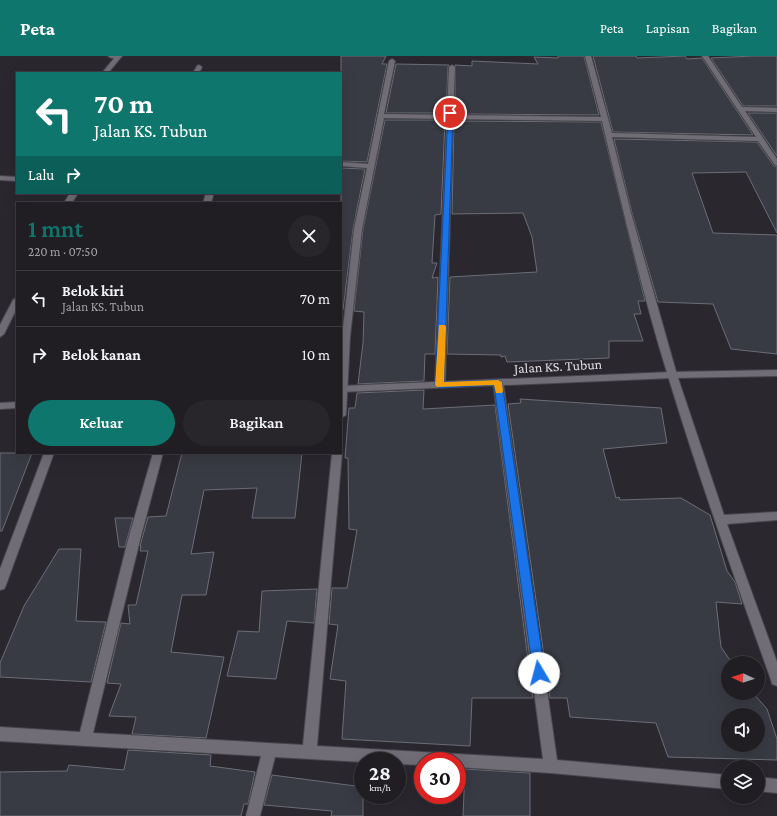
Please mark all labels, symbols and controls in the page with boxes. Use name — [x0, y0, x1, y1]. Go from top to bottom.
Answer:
text: Peta — [20, 18, 55, 39]
text: Peta — [600, 20, 624, 36]
text: Lapisan — [646, 20, 690, 36]
text: Bagikan — [712, 20, 757, 36]
icon: left — [28, 88, 80, 140]
text: 70 m — [94, 88, 153, 119]
pin — [433, 96, 467, 130]
icon: arrive — [439, 102, 461, 124]
text: Jalan KS. Tubun — [94, 121, 208, 141]
icon: right — [62, 164, 84, 186]
text: Lalu — [28, 167, 54, 183]
text: 1 mnt — [28, 215, 83, 242]
button: close — [288, 215, 330, 257]
text: 220 m · 07:50 — [28, 244, 98, 259]
text: Belok kiri — [62, 283, 124, 299]
icon: left — [28, 288, 50, 310]
text: 70 m — [300, 291, 330, 307]
text: Jalan KS. Tubun — [62, 299, 144, 314]
icon: right — [28, 344, 50, 366]
text: Belok kanan — [62, 347, 141, 363]
text: 10 m — [302, 347, 330, 363]
street label: Jalan KS. Tubun — [511, 356, 603, 376]
button: Keluar — [28, 400, 175, 446]
button: Bagikan — [183, 400, 330, 446]
position arrow — [518, 652, 560, 694]
north arrow — [721, 656, 765, 700]
map controls — [721, 656, 765, 804]
button: sound — [721, 708, 765, 752]
speed limit sign: 30 — [414, 752, 466, 804]
button: layers — [721, 760, 765, 804]
text: 28 — [369, 762, 391, 784]
text: km/h — [369, 782, 391, 793]

